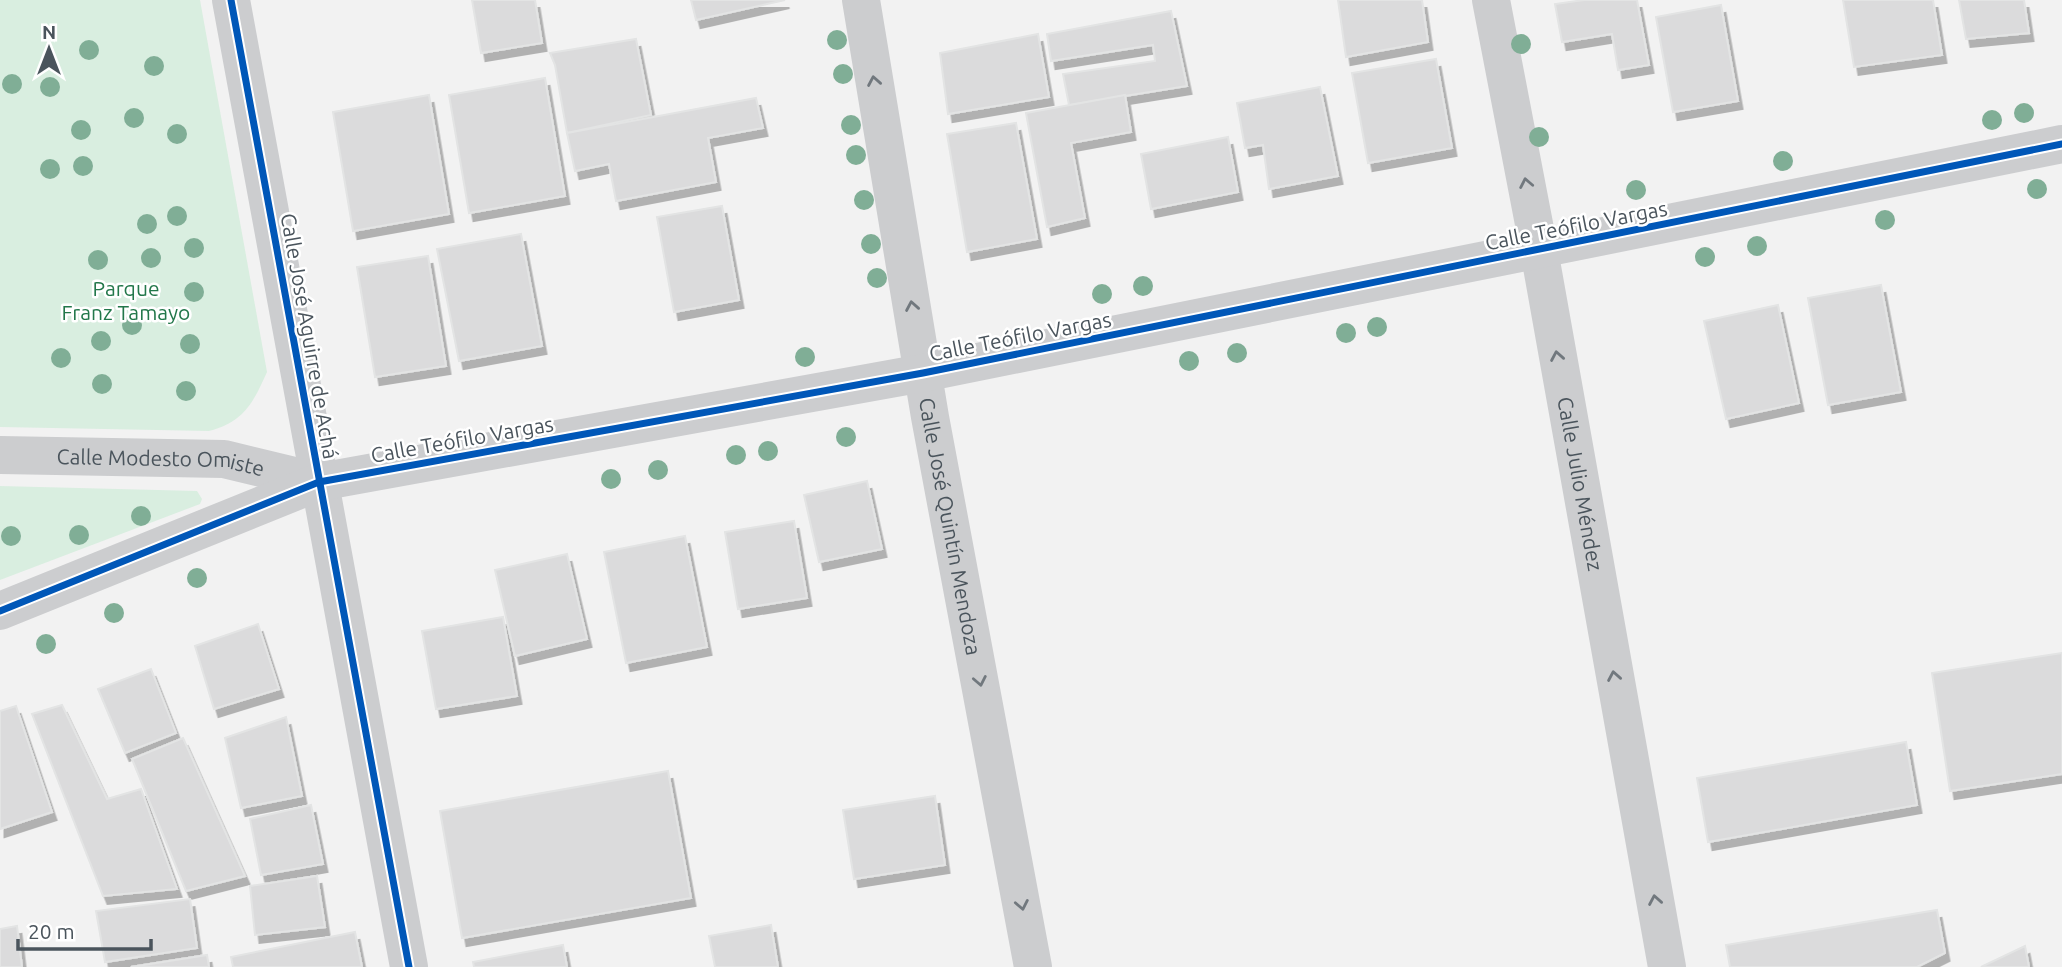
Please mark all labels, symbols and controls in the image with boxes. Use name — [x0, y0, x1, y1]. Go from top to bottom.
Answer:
north arrow — [14, 14, 84, 84]
text: N — [42, 21, 56, 43]
one-way arrow — [867, 76, 882, 87]
one-way arrow — [1519, 177, 1534, 189]
street label: Calle Teófilo Vargas — [1483, 196, 1669, 254]
street label: Calle José Aguirre de Achá — [277, 211, 343, 461]
park label: Parque Franz Tamayo — [62, 276, 190, 324]
one-way arrow — [905, 300, 920, 312]
street label: Calle Teófilo Vargas — [927, 307, 1113, 365]
one-way arrow — [1550, 350, 1565, 361]
street label: Calle Julio Méndez — [1553, 395, 1608, 573]
street label: Calle José Quintín Mendoza — [915, 396, 986, 657]
street label: Calle Teófilo Vargas — [369, 411, 555, 467]
street label: Calle Modesto Omiste — [57, 444, 267, 480]
one-way arrow — [1608, 670, 1623, 682]
one-way arrow — [971, 675, 986, 687]
one-way arrow — [1648, 894, 1663, 906]
one-way arrow — [1013, 899, 1028, 911]
scale bar — [18, 908, 150, 952]
text: 20 m — [28, 919, 75, 943]

